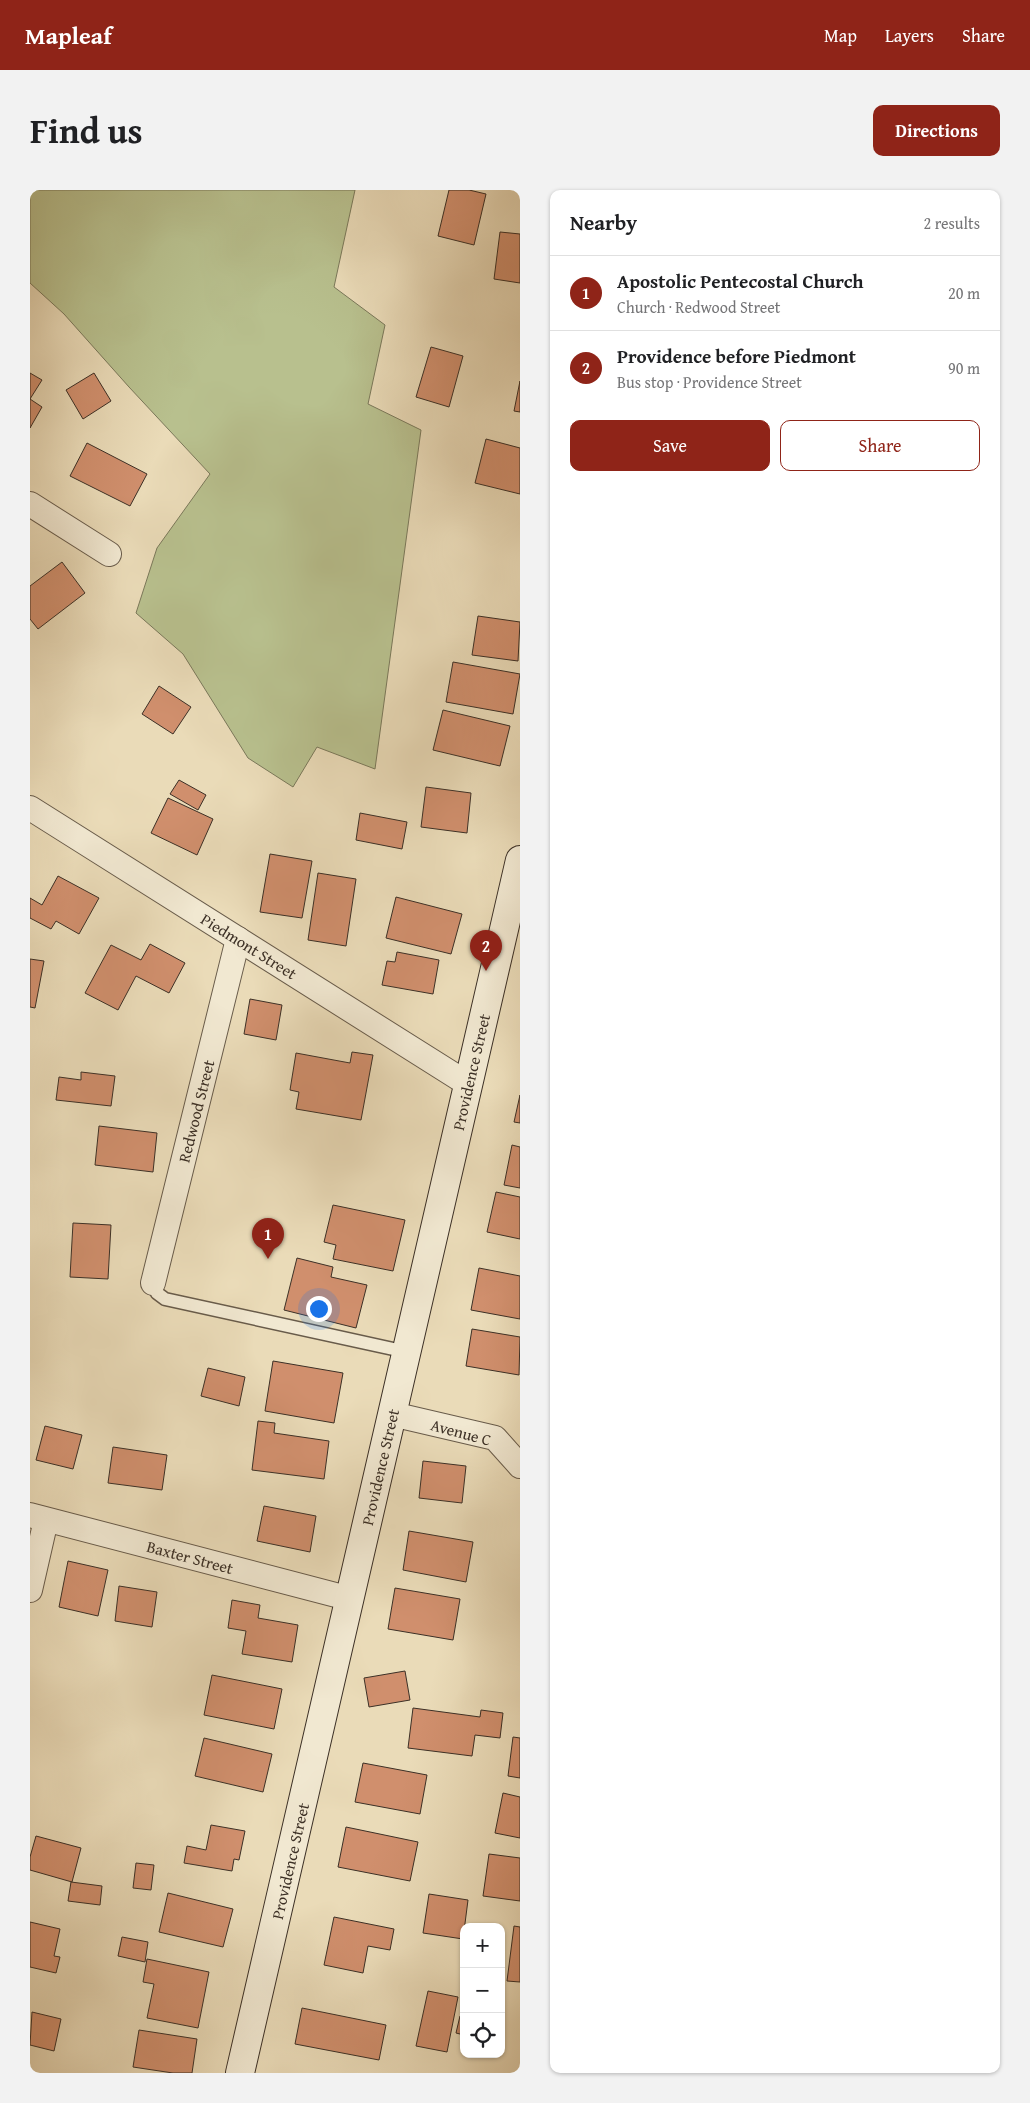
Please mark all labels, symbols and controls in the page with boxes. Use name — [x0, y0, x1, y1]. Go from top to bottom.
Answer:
text: Mapleaf — [25, 18, 112, 53]
text: Map — [824, 22, 857, 49]
text: Layers — [885, 22, 934, 49]
text: Share — [962, 22, 1005, 49]
text: Find us — [30, 105, 143, 156]
button: Directions — [873, 105, 1000, 156]
text: Nearby — [570, 207, 637, 238]
text: 2 results — [923, 211, 980, 235]
text: Apostolic Pentecostal Church — [617, 267, 863, 295]
text: 1 — [582, 281, 590, 305]
text: 20 m — [948, 281, 980, 305]
text: Church · Redwood Street — [617, 295, 780, 319]
text: Providence before Piedmont — [617, 342, 856, 370]
text: 2 — [582, 356, 590, 380]
text: 90 m — [948, 356, 980, 380]
text: Bus stop · Providence Street — [617, 370, 802, 394]
button: Save — [570, 420, 770, 471]
button: Share — [780, 420, 980, 471]
street label: Piedmont Street — [196, 907, 302, 985]
pin: 2 — [470, 930, 502, 971]
street label: Providence Street — [446, 1011, 496, 1133]
street label: Redwood Street — [172, 1057, 220, 1165]
pin: 1 — [252, 1218, 284, 1259]
your location — [306, 1296, 332, 1322]
street label: Providence Street — [355, 1406, 405, 1528]
street label: Avenue C — [428, 1412, 494, 1452]
street label: Baxter Street — [144, 1534, 236, 1580]
street label: Providence Street — [265, 1800, 315, 1922]
map controls — [460, 1923, 505, 2058]
button: + — [460, 1923, 505, 1968]
button: − — [460, 1968, 505, 2013]
button: locate — [460, 2013, 505, 2058]

